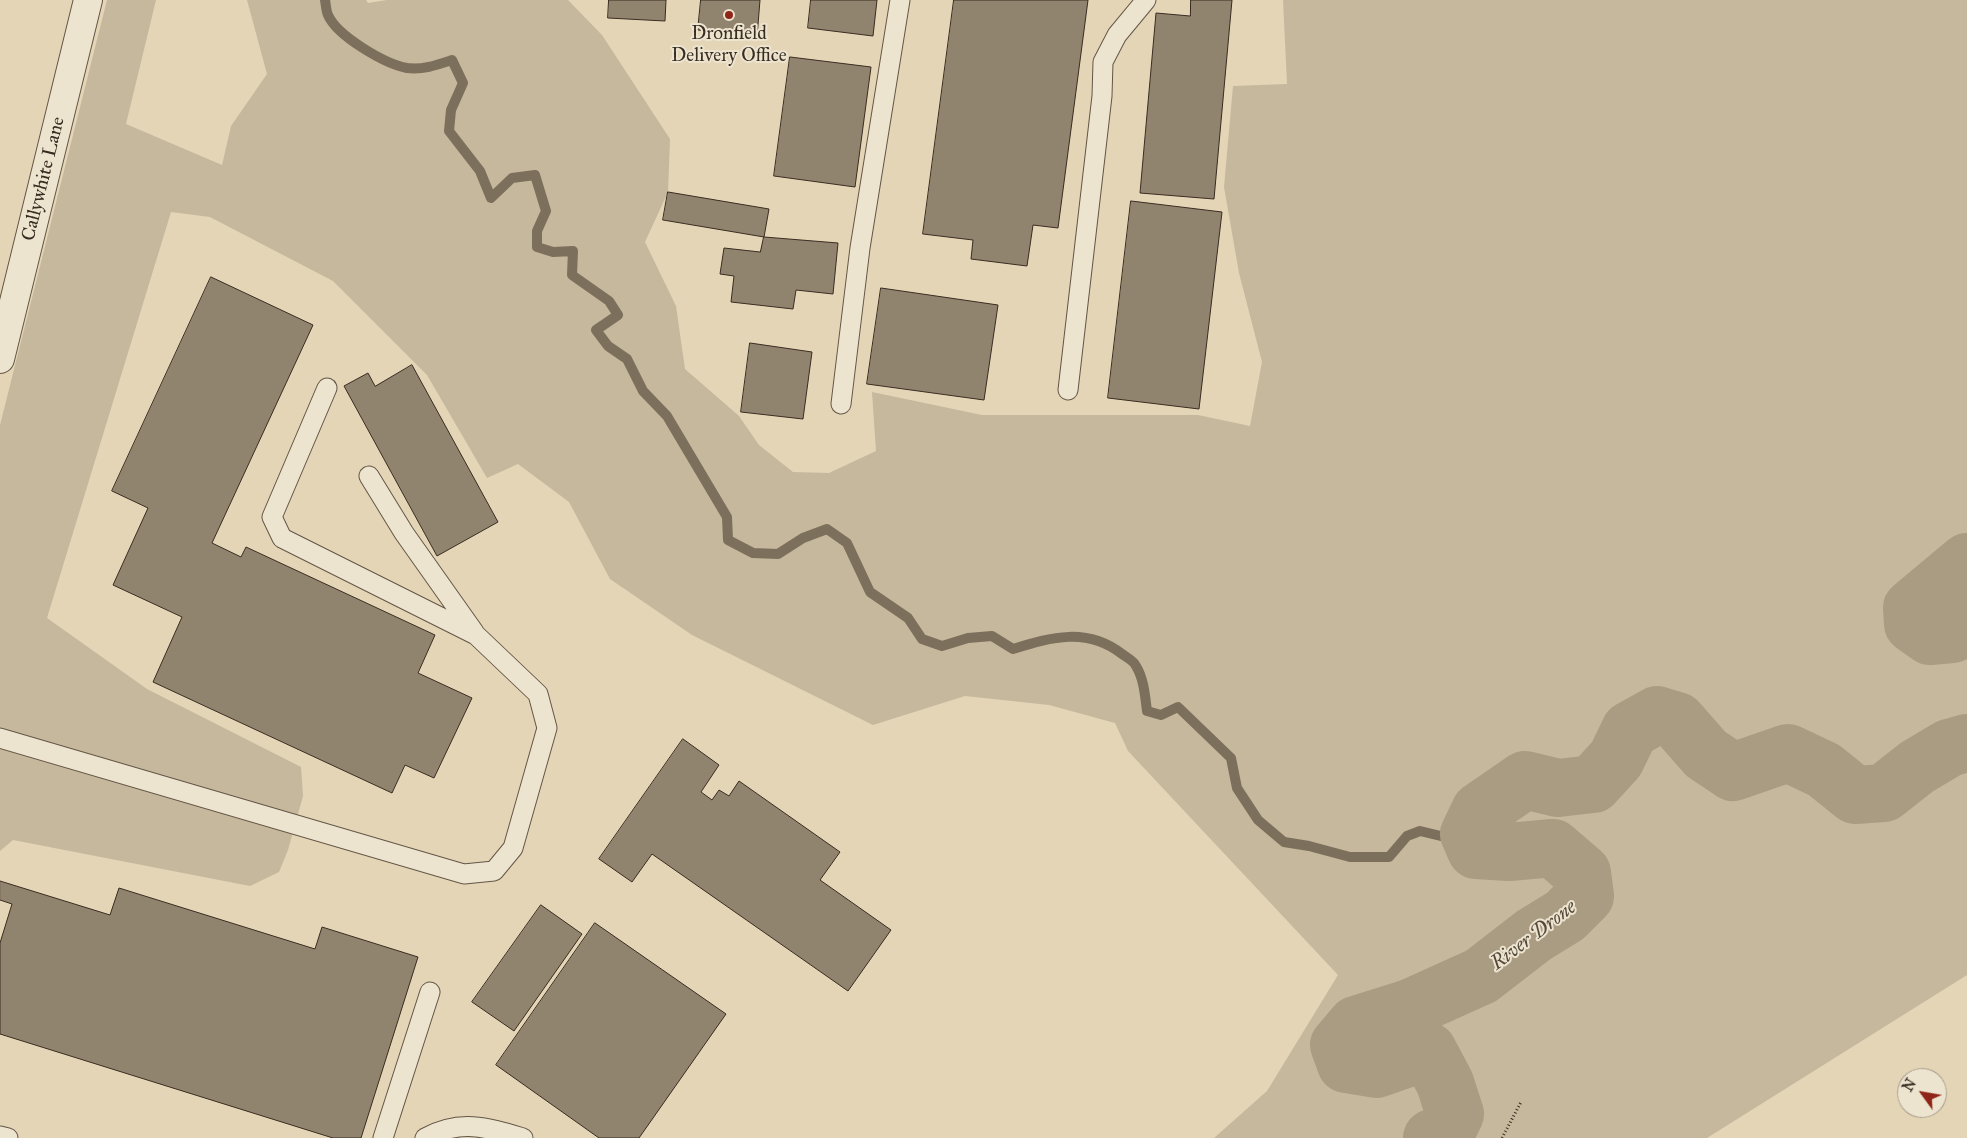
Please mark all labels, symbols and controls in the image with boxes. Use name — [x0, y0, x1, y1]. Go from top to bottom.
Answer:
marker: Dronfield Delivery Office — [723, 9, 735, 21]
place label: Dronfield Delivery Office — [671, 23, 787, 67]
street label: Callywhite Lane — [18, 115, 70, 243]
water label: River Drone — [1486, 896, 1582, 976]
north arrow — [1897, 1068, 1947, 1118]
text: N — [1899, 1076, 1920, 1095]

